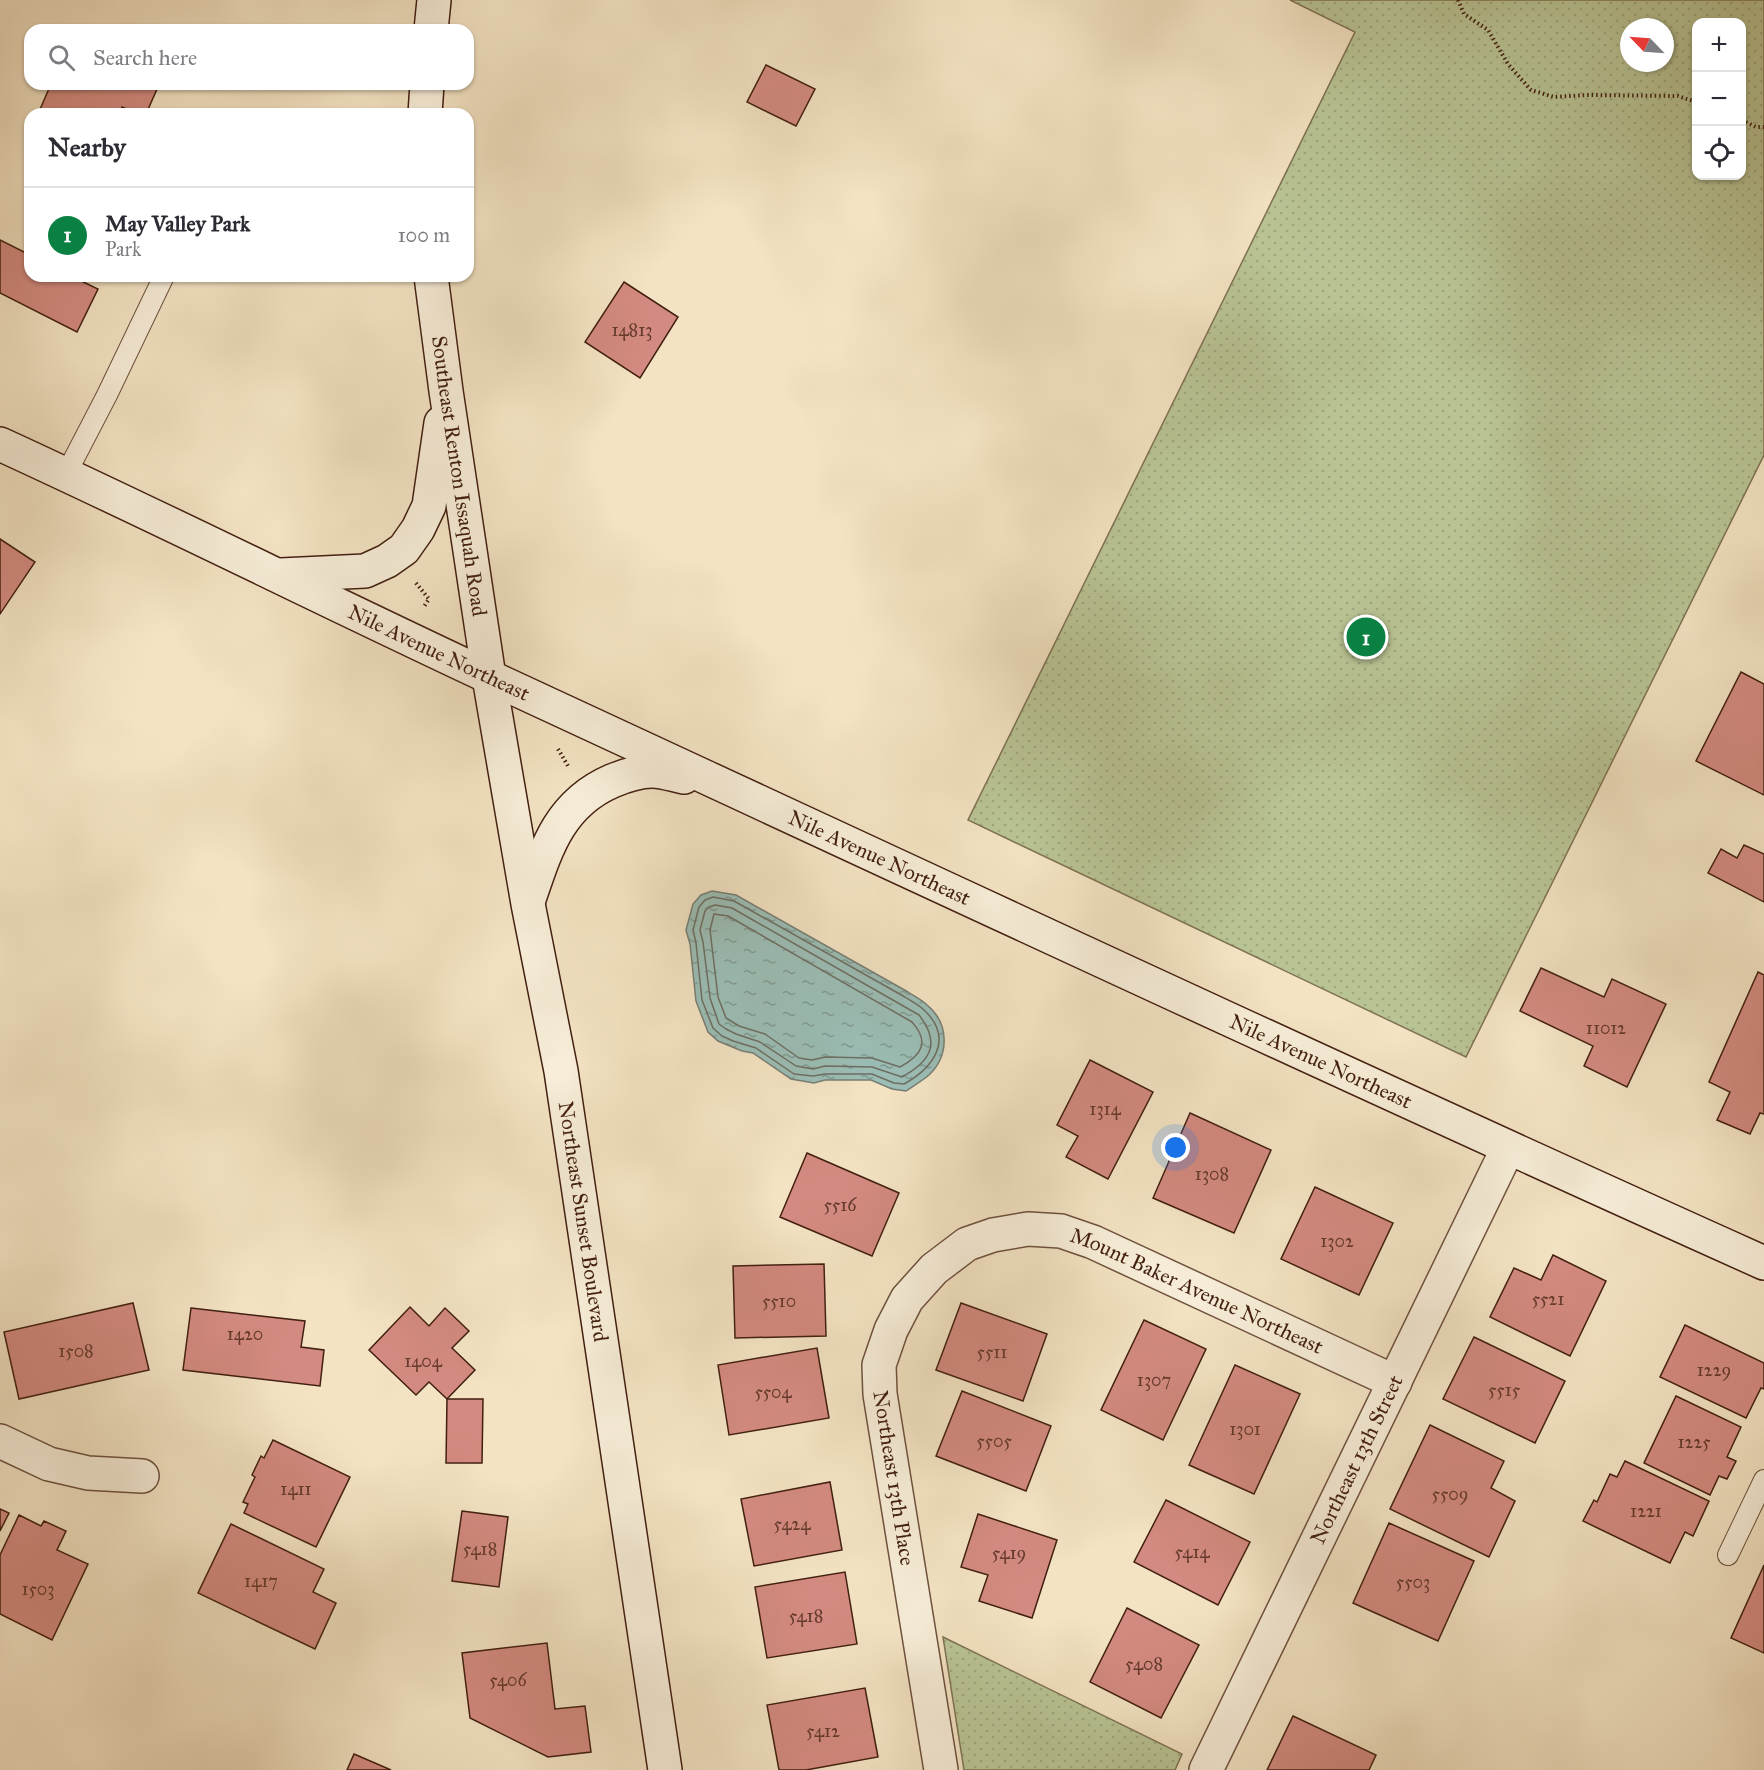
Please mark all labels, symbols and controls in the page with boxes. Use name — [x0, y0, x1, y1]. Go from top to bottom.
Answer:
north arrow — [1620, 18, 1674, 72]
map controls — [1692, 18, 1746, 180]
button: + — [1692, 18, 1746, 72]
search box — [24, 24, 474, 90]
icon: search — [45, 41, 78, 74]
text: Search here — [93, 44, 197, 71]
button: − — [1692, 72, 1746, 126]
button: locate — [1692, 126, 1746, 180]
text: Nearby — [48, 131, 126, 163]
text: May Valley Park — [105, 210, 250, 237]
text: 1 — [64, 223, 71, 247]
text: 100 m — [398, 223, 450, 247]
text: Park — [105, 237, 141, 261]
house number: 14813 — [611, 319, 653, 341]
street label: Southeast Renton Issaquah Road — [426, 334, 493, 618]
street label: Nile Avenue Northeast — [344, 599, 534, 707]
pin: 1 — [1346, 614, 1386, 660]
street label: Nile Avenue Northeast — [784, 804, 975, 911]
street label: Nile Avenue Northeast — [1225, 1008, 1417, 1115]
house number: 11012 — [1586, 1017, 1626, 1039]
house number: 1314 — [1089, 1098, 1122, 1120]
street label: Northeast Sunset Boulevard — [553, 1100, 614, 1344]
your location — [1161, 1133, 1190, 1162]
house number: 1308 — [1195, 1163, 1229, 1185]
house number: 5516 — [823, 1194, 857, 1216]
street label: Mount Baker Avenue Northeast — [1067, 1222, 1328, 1360]
house number: 1302 — [1320, 1230, 1354, 1252]
house number: 5521 — [1532, 1288, 1564, 1310]
house number: 5510 — [762, 1290, 796, 1312]
house number: 1420 — [227, 1323, 263, 1345]
house number: 1508 — [58, 1340, 94, 1362]
house number: 5511 — [977, 1341, 1007, 1363]
house number: 1404 — [404, 1350, 443, 1372]
house number: 1229 — [1697, 1359, 1731, 1381]
house number: 1307 — [1137, 1369, 1171, 1391]
street label: Northeast 13th Street — [1305, 1370, 1409, 1548]
house number: 5515 — [1488, 1379, 1521, 1401]
house number: 5504 — [754, 1381, 793, 1403]
street label: Northeast 13th Place — [867, 1389, 921, 1568]
house number: 1301 — [1229, 1418, 1261, 1440]
house number: 5505 — [976, 1430, 1012, 1452]
house number: 1225 — [1677, 1431, 1711, 1453]
house number: 1411 — [280, 1478, 312, 1500]
house number: 5509 — [1432, 1483, 1468, 1505]
house number: 1221 — [1630, 1500, 1662, 1522]
house number: 5424 — [774, 1513, 811, 1535]
house number: 5418 — [463, 1538, 497, 1560]
house number: 5414 — [1174, 1541, 1211, 1563]
house number: 5419 — [992, 1542, 1026, 1564]
house number: 1417 — [244, 1570, 278, 1592]
house number: 5503 — [1396, 1571, 1430, 1593]
house number: 1503 — [21, 1578, 55, 1600]
house number: 5418 — [789, 1605, 823, 1627]
house number: 5408 — [1125, 1653, 1163, 1675]
house number: 5406 — [489, 1669, 528, 1691]
house number: 5412 — [806, 1720, 840, 1742]

